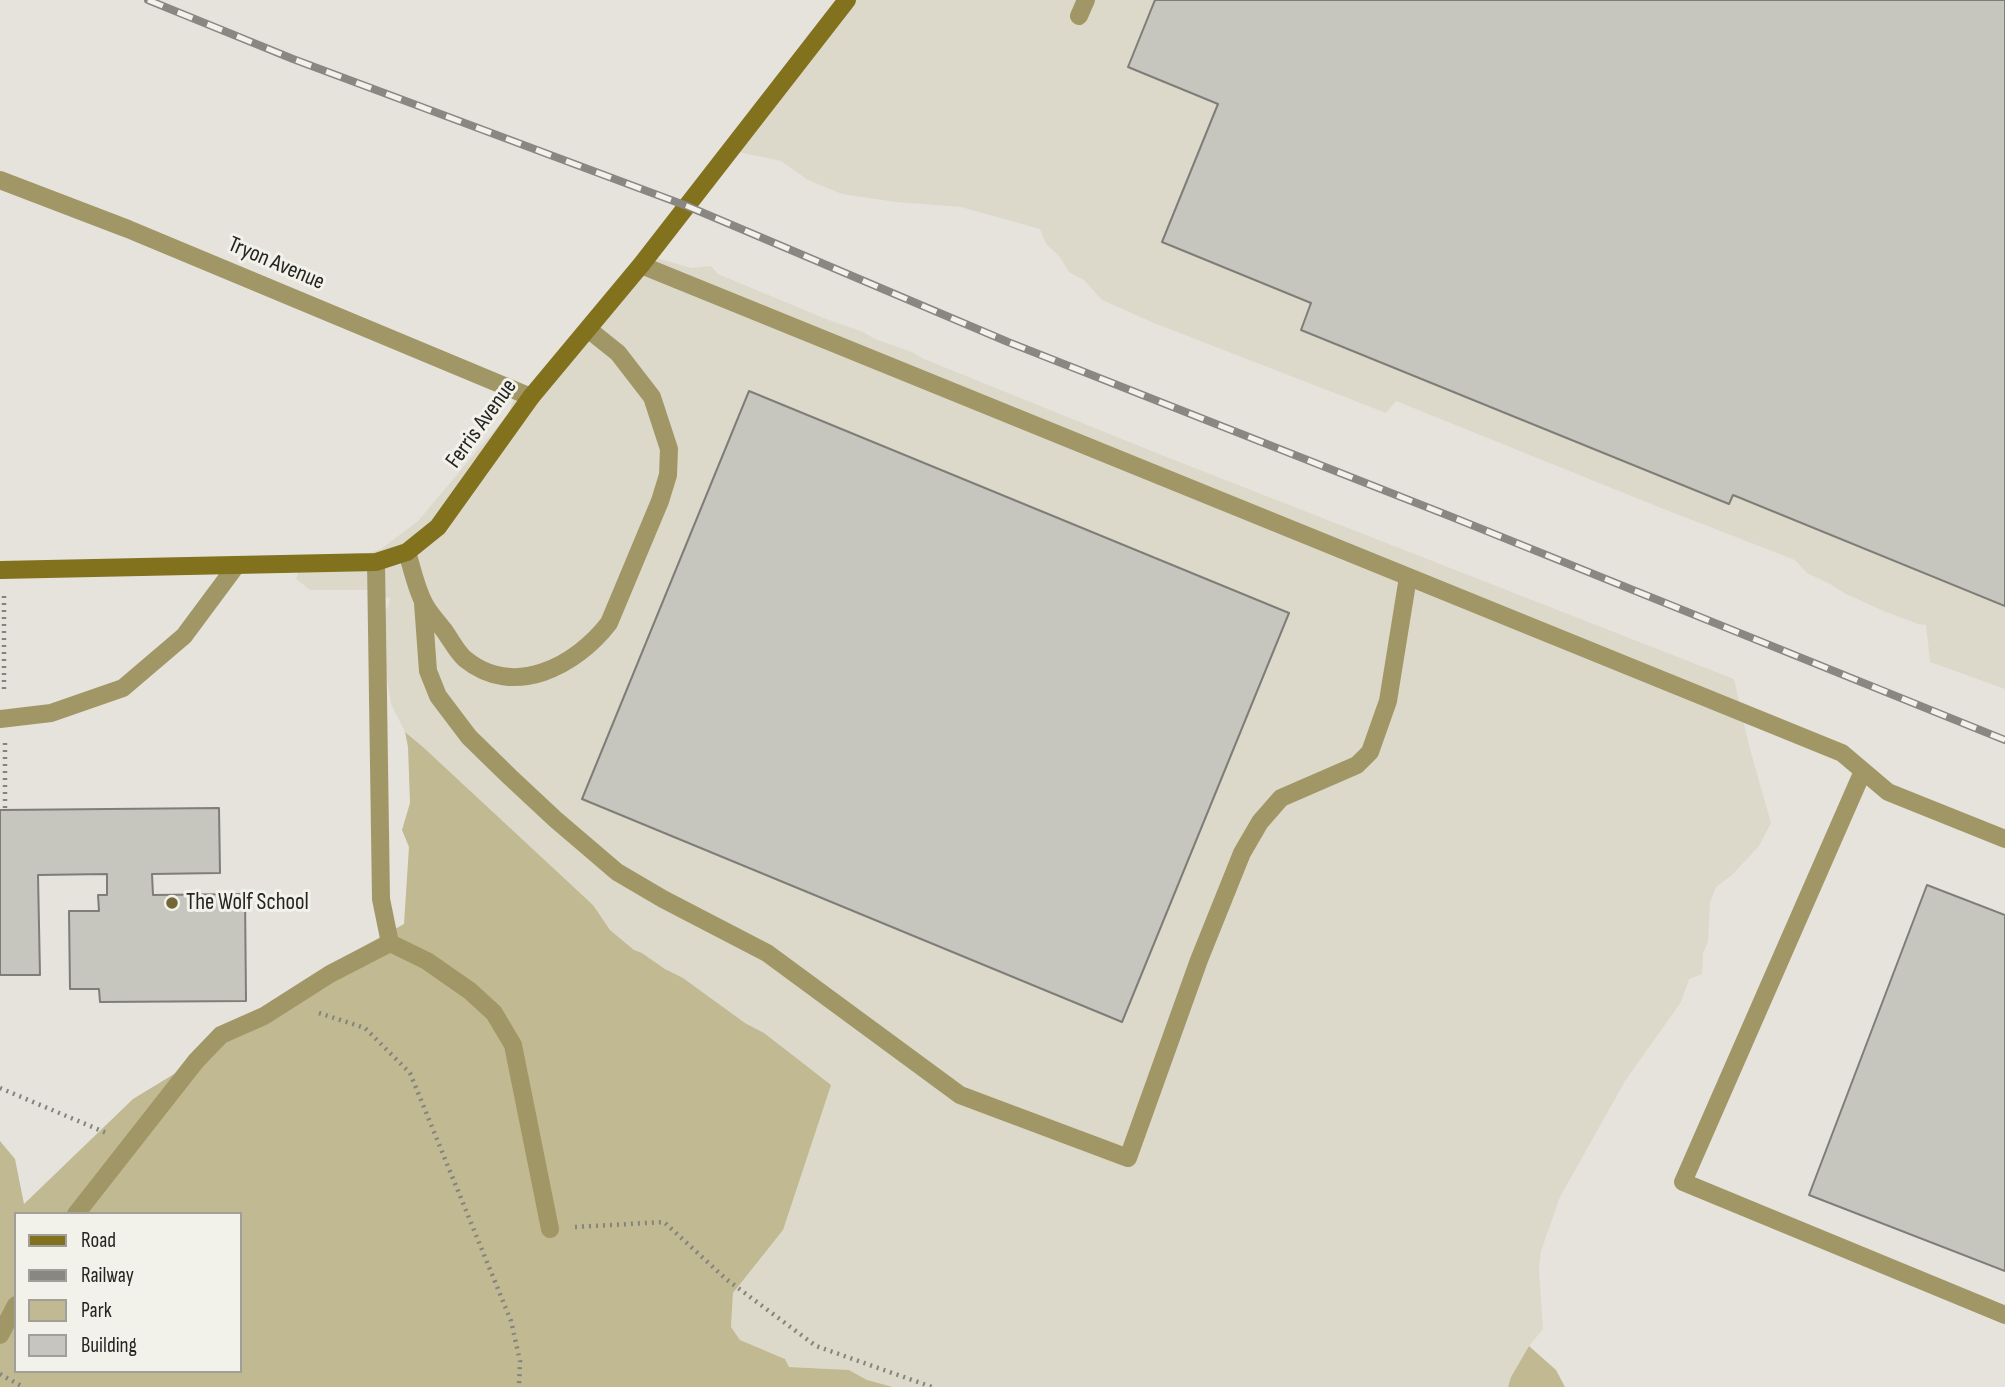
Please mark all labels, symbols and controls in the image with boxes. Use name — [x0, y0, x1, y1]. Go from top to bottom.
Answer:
street label: Tryon Avenue — [223, 231, 329, 297]
street label: Ferris Avenue — [440, 374, 524, 474]
place label: The Wolf School — [186, 889, 309, 917]
marker: The Wolf School — [164, 895, 180, 911]
legend — [14, 1212, 242, 1373]
text: Road — [81, 1228, 116, 1253]
text: Railway — [81, 1263, 134, 1288]
text: Park — [81, 1298, 112, 1323]
text: Building — [81, 1333, 137, 1358]

